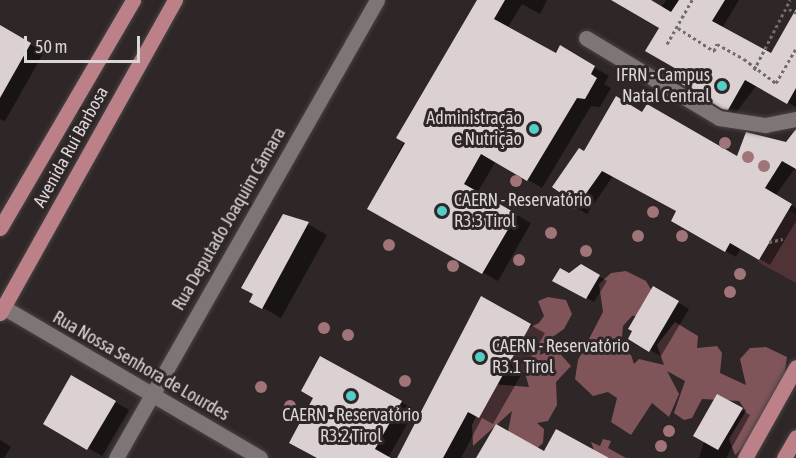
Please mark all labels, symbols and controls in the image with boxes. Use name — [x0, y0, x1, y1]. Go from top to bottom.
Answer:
scale bar — [27, 24, 142, 62]
text: 50 m — [35, 36, 67, 57]
place label: IFRN - Campus Natal Central — [616, 65, 710, 107]
marker: IFRN - Campus Natal Central — [715, 79, 729, 93]
street label: Avenida Rui Barbosa — [29, 83, 113, 211]
place label: Administração e Nutrição — [426, 108, 522, 150]
marker: Administração e Nutrição — [527, 122, 541, 136]
street label: Rua Deputado Joaquim Câmara — [168, 124, 290, 314]
place label: CAERN - Reservatório R3.3 Tirol — [454, 190, 592, 232]
marker: CAERN - Reservatório R3.3 Tirol — [435, 204, 449, 218]
street label: Rua Nossa Senhora de Lourdes — [49, 307, 233, 425]
place label: CAERN - Reservatório R3.1 Tirol — [492, 336, 630, 378]
marker: CAERN - Reservatório R3.1 Tirol — [473, 350, 487, 364]
marker: CAERN - Reservatório R3.2 Tirol — [344, 389, 358, 403]
place label: CAERN - Reservatório R3.2 Tirol — [282, 405, 420, 448]

